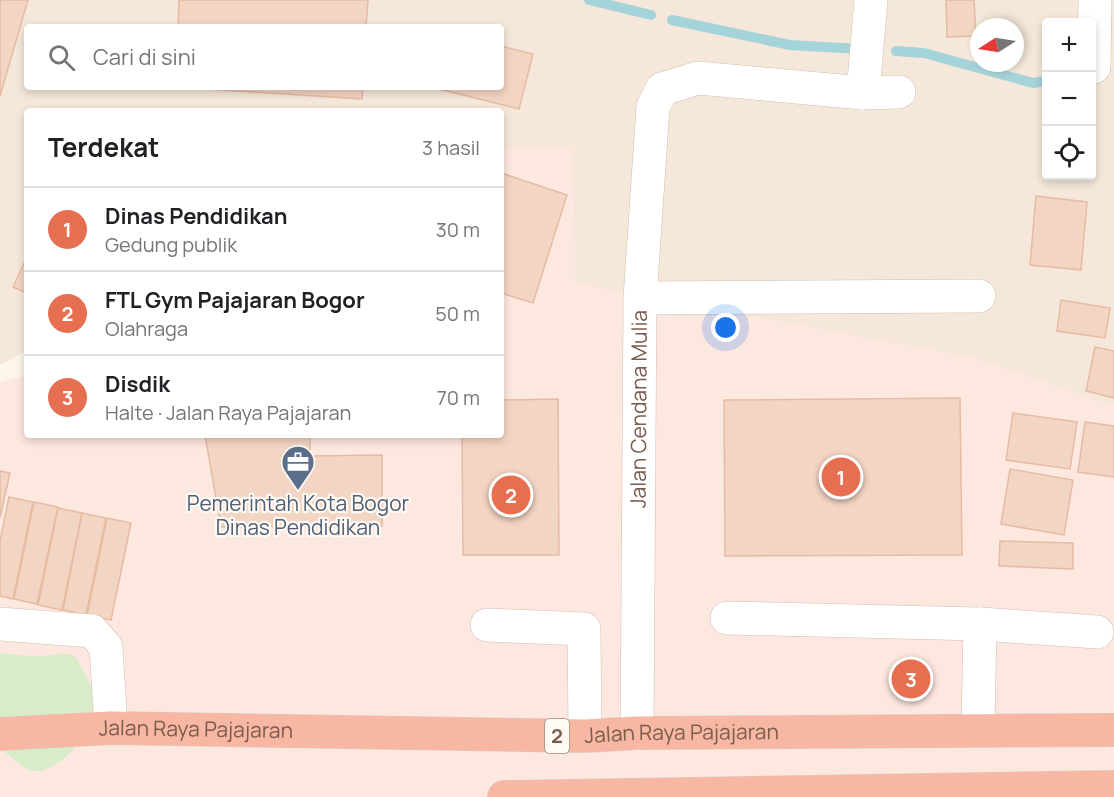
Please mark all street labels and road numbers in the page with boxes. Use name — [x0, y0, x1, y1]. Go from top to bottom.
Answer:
street label: Jalan Cendana Mulia — [624, 310, 653, 508]
street label: Jalan Raya Pajajaran — [98, 713, 293, 744]
street label: Jalan Raya Pajajaran — [584, 717, 779, 749]
road number: 2 — [545, 719, 569, 753]

